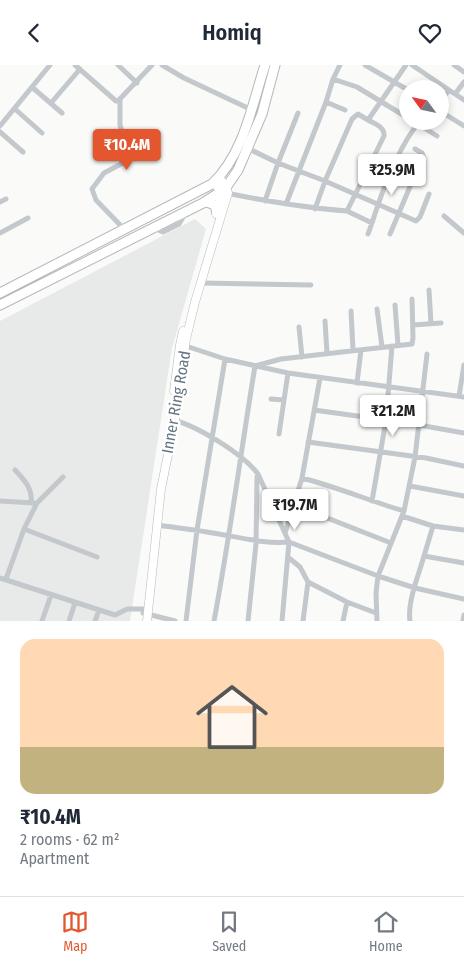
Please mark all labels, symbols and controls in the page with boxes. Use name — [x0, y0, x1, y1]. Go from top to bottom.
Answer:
icon: back — [20, 19, 48, 47]
text: Homiq — [202, 19, 262, 46]
icon: heart — [416, 19, 444, 47]
north arrow — [399, 80, 449, 130]
map controls — [399, 80, 449, 130]
pin: ₹10.4M — [86, 129, 168, 171]
text: ₹10.4M — [104, 135, 150, 154]
pin: ₹25.9M — [351, 153, 433, 196]
text: ₹25.9M — [369, 160, 415, 179]
street label: Inner Ring Road — [158, 349, 194, 455]
pin: ₹21.2M — [352, 395, 434, 437]
text: ₹21.2M — [371, 401, 415, 420]
pin: ₹19.7M — [254, 489, 336, 531]
text: ₹19.7M — [273, 495, 317, 514]
icon: home — [187, 672, 277, 762]
text: ₹10.4M — [20, 804, 81, 830]
text: 2 rooms · 62 m² — [20, 830, 119, 849]
text: Apartment — [20, 849, 89, 868]
tab: Map — [61, 908, 89, 955]
tab: Saved — [212, 908, 246, 955]
tab: Home — [369, 908, 403, 955]

